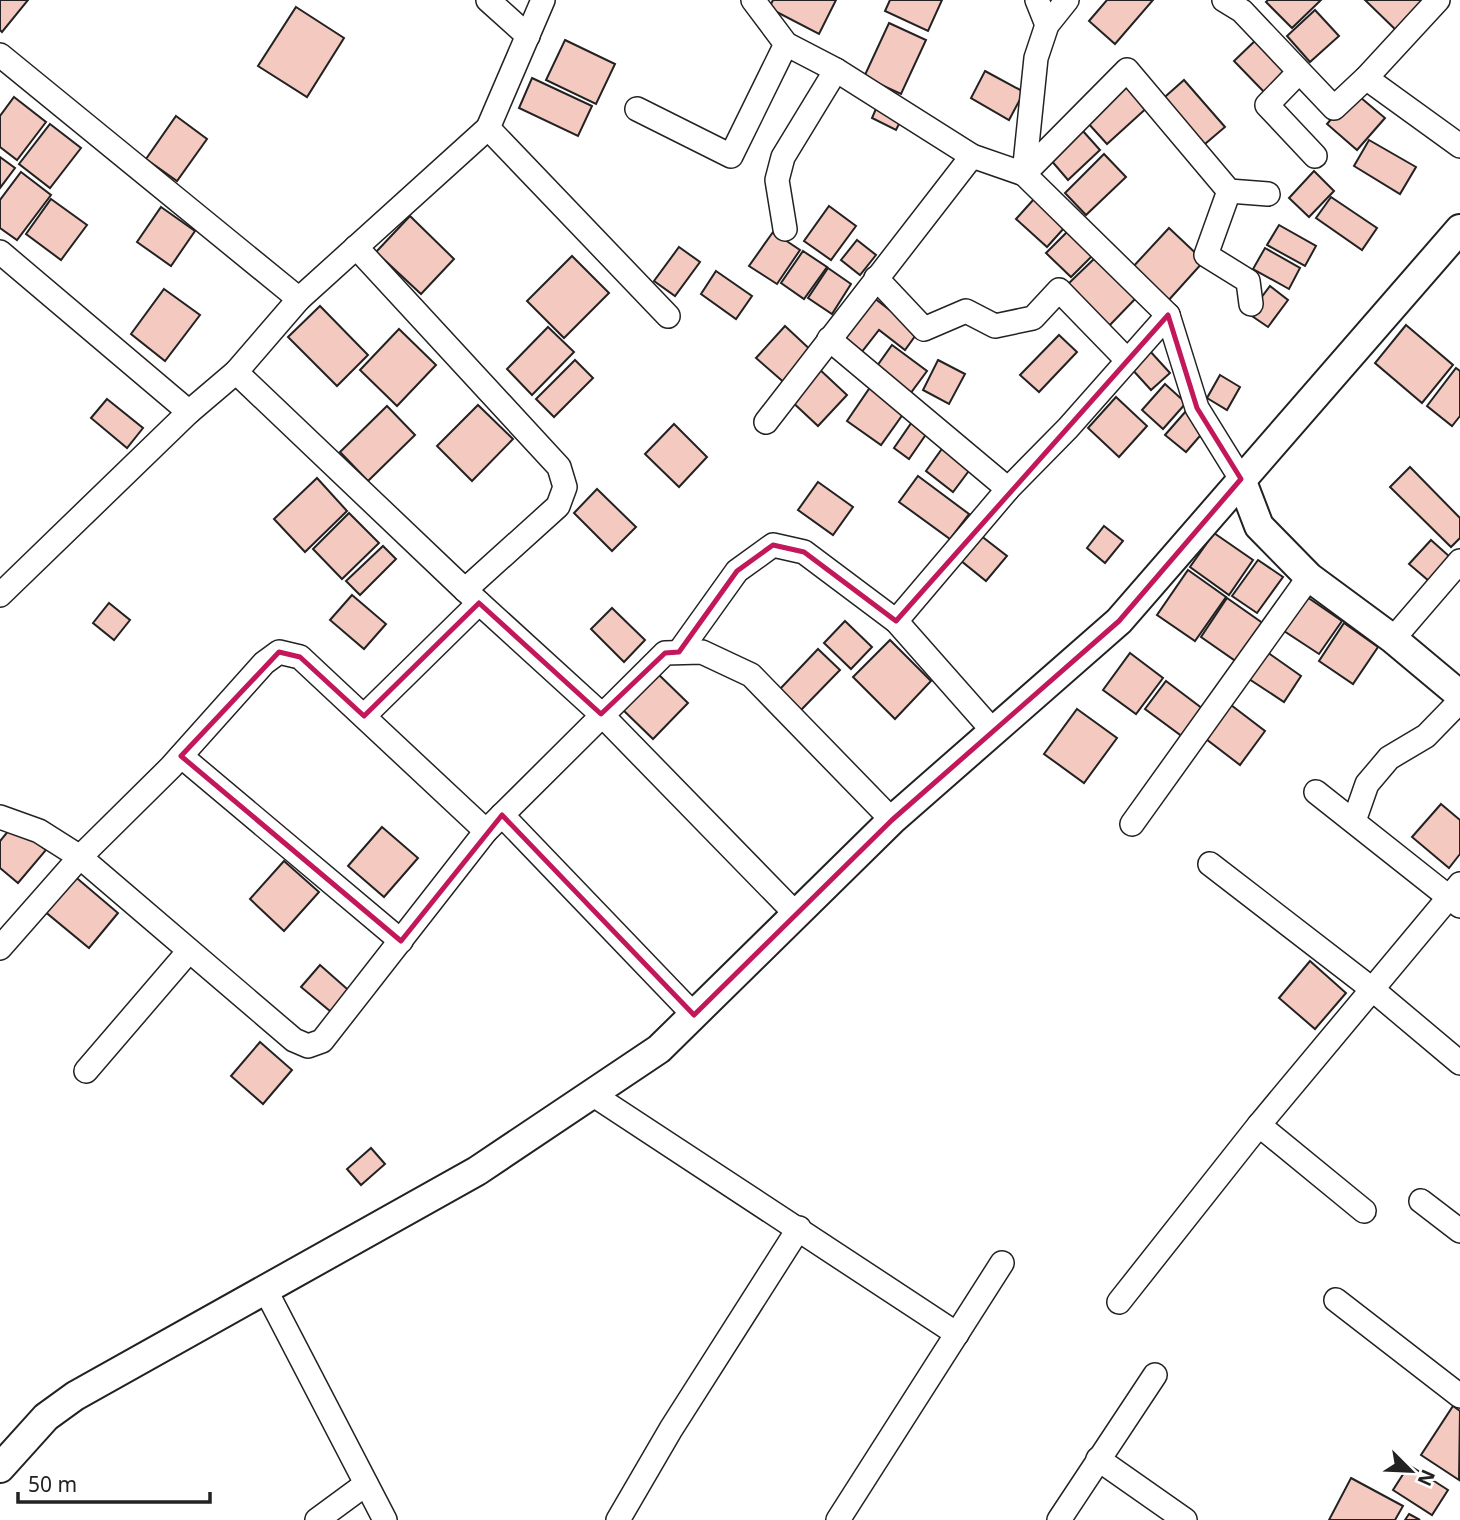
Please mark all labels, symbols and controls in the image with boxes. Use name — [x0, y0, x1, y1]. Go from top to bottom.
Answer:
north arrow — [1376, 1436, 1446, 1506]
scale bar — [18, 1460, 210, 1504]
text: N — [1412, 1466, 1442, 1490]
text: 50 m — [28, 1470, 77, 1498]

